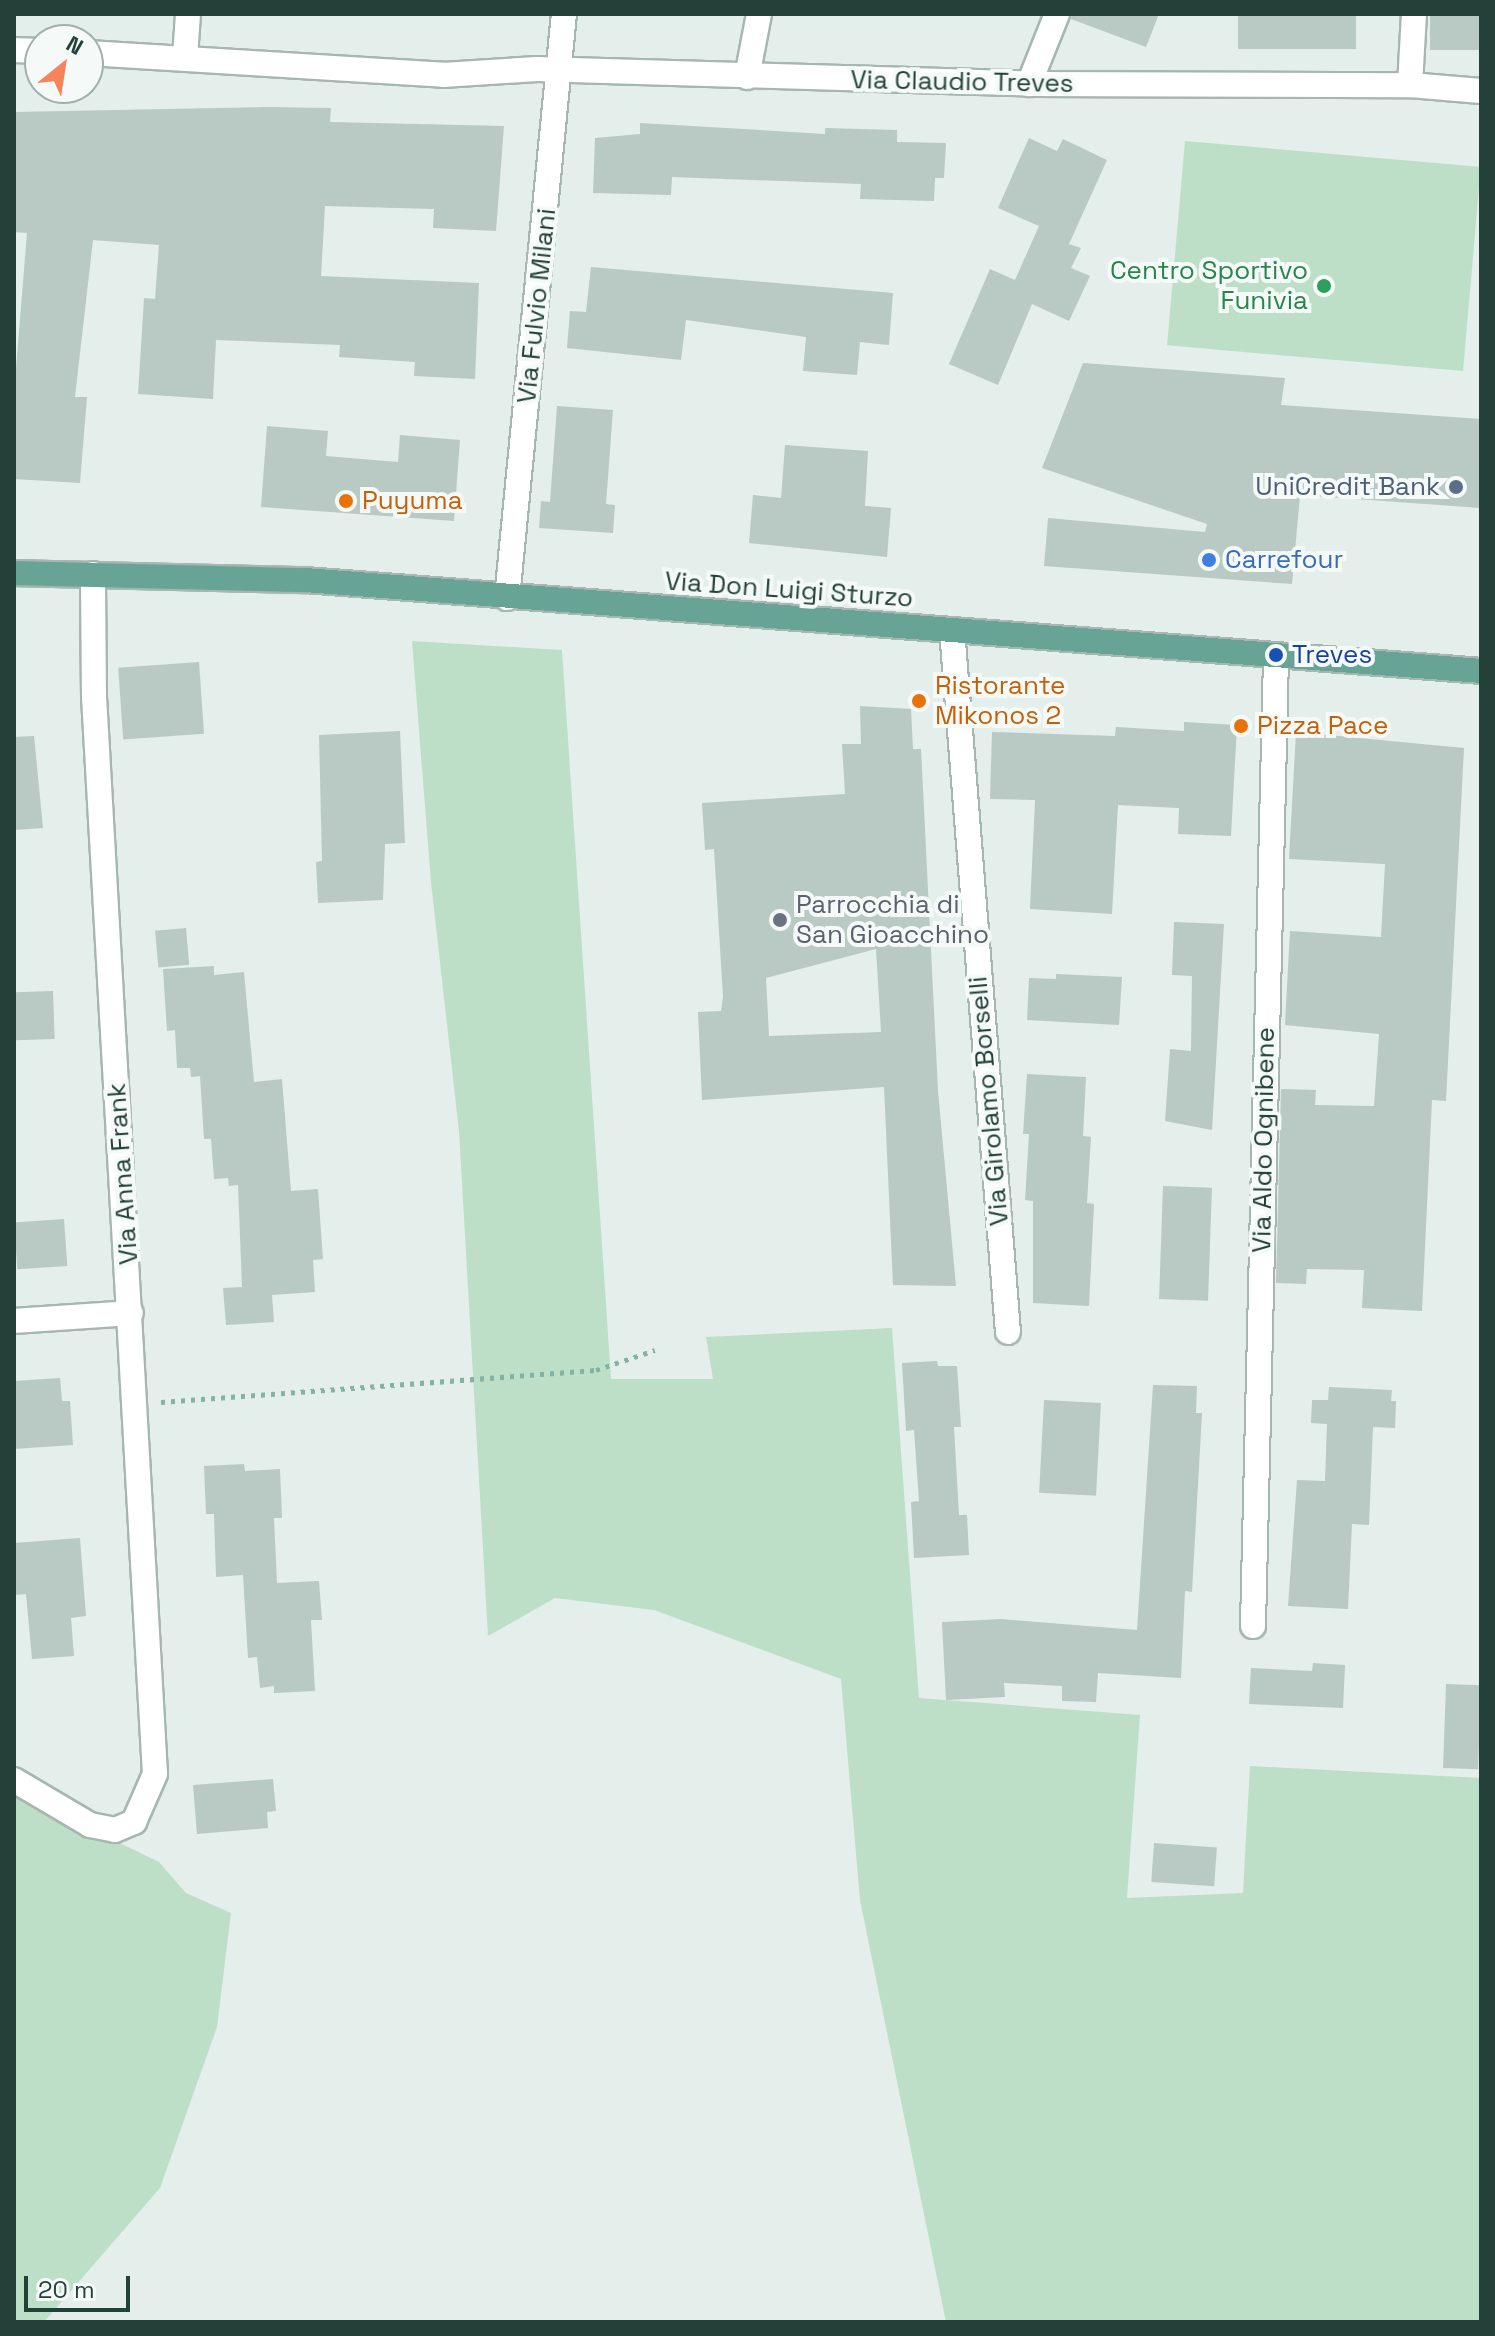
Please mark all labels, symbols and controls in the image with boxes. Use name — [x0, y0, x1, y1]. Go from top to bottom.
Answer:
north arrow — [24, 24, 104, 104]
text: N — [62, 29, 88, 61]
street label: Via Claudio Treves — [850, 64, 1074, 100]
street label: Via Fulvio Milani — [511, 207, 563, 405]
place label: Centro Sportivo Funivia — [1110, 255, 1308, 316]
marker: Centro Sportivo Funivia — [1315, 277, 1333, 295]
place label: UniCredit Bank — [1255, 471, 1440, 503]
marker: UniCredit Bank — [1447, 478, 1465, 496]
place label: Puyuma — [362, 485, 463, 517]
marker: Puyuma — [337, 492, 355, 510]
place label: Carrefour — [1225, 544, 1343, 576]
marker: Carrefour — [1200, 551, 1218, 569]
street label: Via Don Luigi Sturzo — [664, 566, 914, 614]
place label: Treves — [1292, 639, 1372, 671]
marker: Treves — [1267, 646, 1285, 664]
place label: Ristorante Mikonos 2 — [935, 670, 1066, 732]
marker: Ristorante Mikonos 2 — [910, 692, 928, 710]
place label: Pizza Pace — [1257, 710, 1389, 742]
marker: Pizza Pace — [1232, 717, 1250, 735]
place label: Parrocchia di San Gioacchino — [796, 889, 989, 950]
marker: Parrocchia di San Gioacchino — [771, 911, 789, 929]
street label: Via Girolamo Borselli — [963, 975, 1015, 1227]
street label: Via Aldo Ognibene — [1246, 1027, 1282, 1253]
street label: Via Anna Frank — [101, 1082, 145, 1266]
scale bar — [28, 2260, 134, 2310]
text: 20 m — [38, 2274, 95, 2305]

